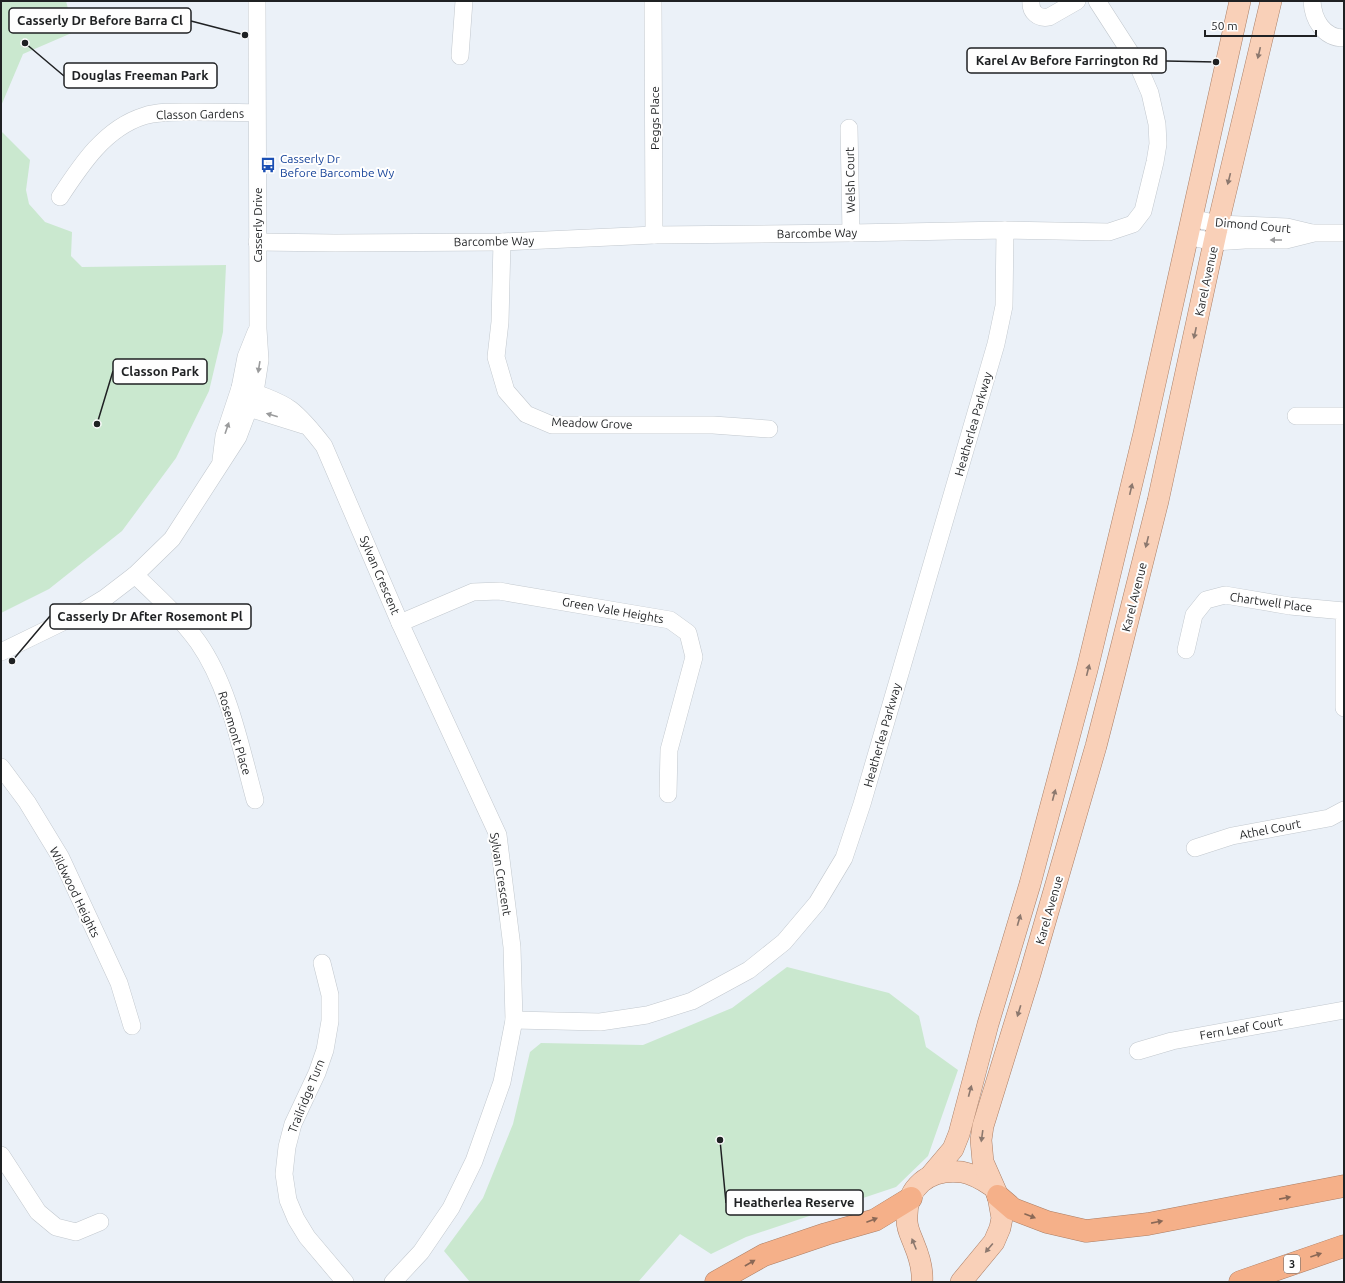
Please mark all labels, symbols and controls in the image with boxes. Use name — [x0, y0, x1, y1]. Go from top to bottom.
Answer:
callout: Casserly Dr Before Barra Cl — [9, 8, 191, 33]
scale bar — [1205, 12, 1316, 38]
text: Casserly Dr Before Barra Cl — [17, 13, 183, 27]
text: 50 m — [1211, 19, 1238, 32]
one-way arrow — [1256, 47, 1262, 59]
callout: Karel Av Before Farrington Rd — [967, 48, 1166, 73]
text: Karel Av Before Farrington Rd — [976, 53, 1158, 67]
callout: Douglas Freeman Park — [64, 63, 217, 88]
text: Douglas Freeman Park — [72, 68, 209, 82]
street label: Peggs Place — [648, 86, 661, 150]
street label: Classon Gardens — [156, 107, 244, 121]
street label: Welsh Court — [843, 147, 857, 213]
place label: Casserly Dr Before Barcombe Wy — [280, 152, 394, 179]
bus stop icon: Casserly Dr Before Barcombe Wy — [259, 156, 277, 174]
one-way arrow — [1226, 173, 1232, 185]
street label: Casserly Drive — [251, 187, 264, 263]
street label: Dimond Court — [1215, 215, 1292, 235]
street label: Barcombe Way — [777, 226, 858, 240]
street label: Barcombe Way — [454, 234, 535, 248]
one-way arrow — [1269, 237, 1282, 243]
street label: Karel Avenue — [1192, 245, 1220, 317]
one-way arrow — [1191, 327, 1197, 340]
callout: Classon Park — [113, 359, 207, 384]
one-way arrow — [256, 361, 262, 373]
text: Classon Park — [121, 364, 200, 378]
street label: Heatherlea Parkway — [952, 370, 994, 478]
one-way arrow — [266, 412, 278, 418]
street label: Meadow Grove — [551, 415, 633, 431]
one-way arrow — [224, 421, 230, 433]
one-way arrow — [1128, 483, 1134, 495]
street label: Sylvan Crescent — [358, 534, 403, 617]
one-way arrow — [1144, 536, 1150, 548]
street label: Karel Avenue — [1119, 561, 1149, 633]
street label: Chartwell Place — [1229, 590, 1313, 614]
street label: Green Vale Heights — [561, 595, 665, 625]
callout: Casserly Dr After Rosemont Pl — [50, 604, 251, 629]
text: Casserly Dr After Rosemont Pl — [57, 609, 243, 623]
one-way arrow — [1085, 663, 1091, 676]
street label: Heatherlea Parkway — [861, 681, 903, 789]
street label: Rosemont Place — [216, 690, 254, 776]
one-way arrow — [1051, 789, 1057, 801]
street label: Athel Court — [1238, 817, 1302, 841]
street label: Sylvan Crescent — [488, 831, 514, 917]
street label: Wildwood Heights — [47, 845, 103, 939]
street label: Karel Avenue — [1033, 874, 1065, 946]
one-way arrow — [1016, 914, 1022, 926]
one-way arrow — [1016, 1006, 1022, 1018]
street label: Fern Leaf Court — [1199, 1014, 1284, 1042]
street label: Trailridge Turn — [285, 1057, 327, 1135]
one-way arrow — [968, 1085, 974, 1097]
one-way arrow — [979, 1130, 985, 1142]
callout: Heatherlea Reserve — [726, 1190, 863, 1215]
one-way arrow — [1279, 1194, 1291, 1200]
text: Heatherlea Reserve — [734, 1195, 854, 1209]
one-way arrow — [1025, 1213, 1037, 1219]
one-way arrow — [867, 1216, 879, 1222]
one-way arrow — [1151, 1219, 1164, 1225]
one-way arrow — [911, 1238, 917, 1250]
one-way arrow — [985, 1242, 994, 1253]
one-way arrow — [1311, 1252, 1323, 1258]
road number: 3 — [1284, 1255, 1300, 1273]
one-way arrow — [744, 1259, 756, 1266]

